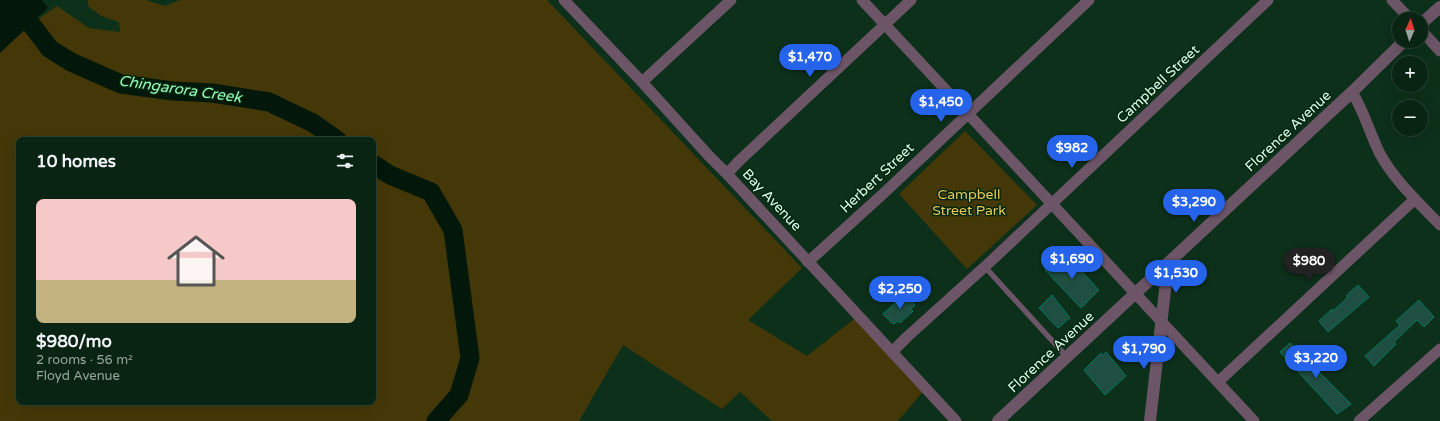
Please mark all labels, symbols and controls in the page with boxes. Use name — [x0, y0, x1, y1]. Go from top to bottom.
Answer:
north arrow — [1392, 12, 1428, 48]
map controls — [1392, 12, 1428, 136]
street label: Campbell Street — [1113, 41, 1203, 127]
pin: $1,470 — [777, 44, 843, 78]
text: $1,470 — [788, 49, 832, 65]
button: + — [1392, 56, 1428, 92]
water label: Chingarora Creek — [117, 71, 244, 107]
street label: Florence Avenue — [1242, 87, 1334, 175]
pin: $1,450 — [908, 89, 974, 123]
text: $1,450 — [919, 94, 963, 110]
button: − — [1392, 100, 1428, 136]
pin: $982 — [1048, 135, 1096, 169]
street label: Herbert Street — [837, 139, 918, 217]
text: $982 — [1056, 140, 1088, 156]
icon: filters — [334, 150, 356, 172]
text: 10 homes — [36, 151, 116, 172]
street label: Bay Avenue — [739, 165, 805, 235]
park label: Campbell Street Park — [932, 186, 1006, 219]
pin: $3,290 — [1161, 189, 1227, 223]
text: $3,290 — [1172, 194, 1216, 210]
icon: home — [160, 225, 232, 297]
pin: $1,690 — [1039, 246, 1105, 280]
pin: $980 — [1285, 248, 1333, 282]
text: $1,690 — [1050, 251, 1094, 267]
text: $980 — [1293, 253, 1325, 269]
pin: $1,530 — [1143, 260, 1209, 294]
text: $1,530 — [1154, 265, 1198, 281]
pin: $2,250 — [867, 276, 933, 310]
text: $2,250 — [878, 281, 922, 297]
street label: Florence Avenue — [1005, 308, 1097, 396]
text: $980/mo — [36, 331, 112, 352]
pin: $1,790 — [1111, 336, 1177, 370]
text: $1,790 — [1122, 341, 1166, 357]
pin: $3,220 — [1283, 345, 1349, 379]
text: $3,220 — [1294, 350, 1338, 366]
text: 2 rooms · 56 m² — [36, 352, 133, 368]
text: Floyd Avenue — [36, 368, 120, 384]

